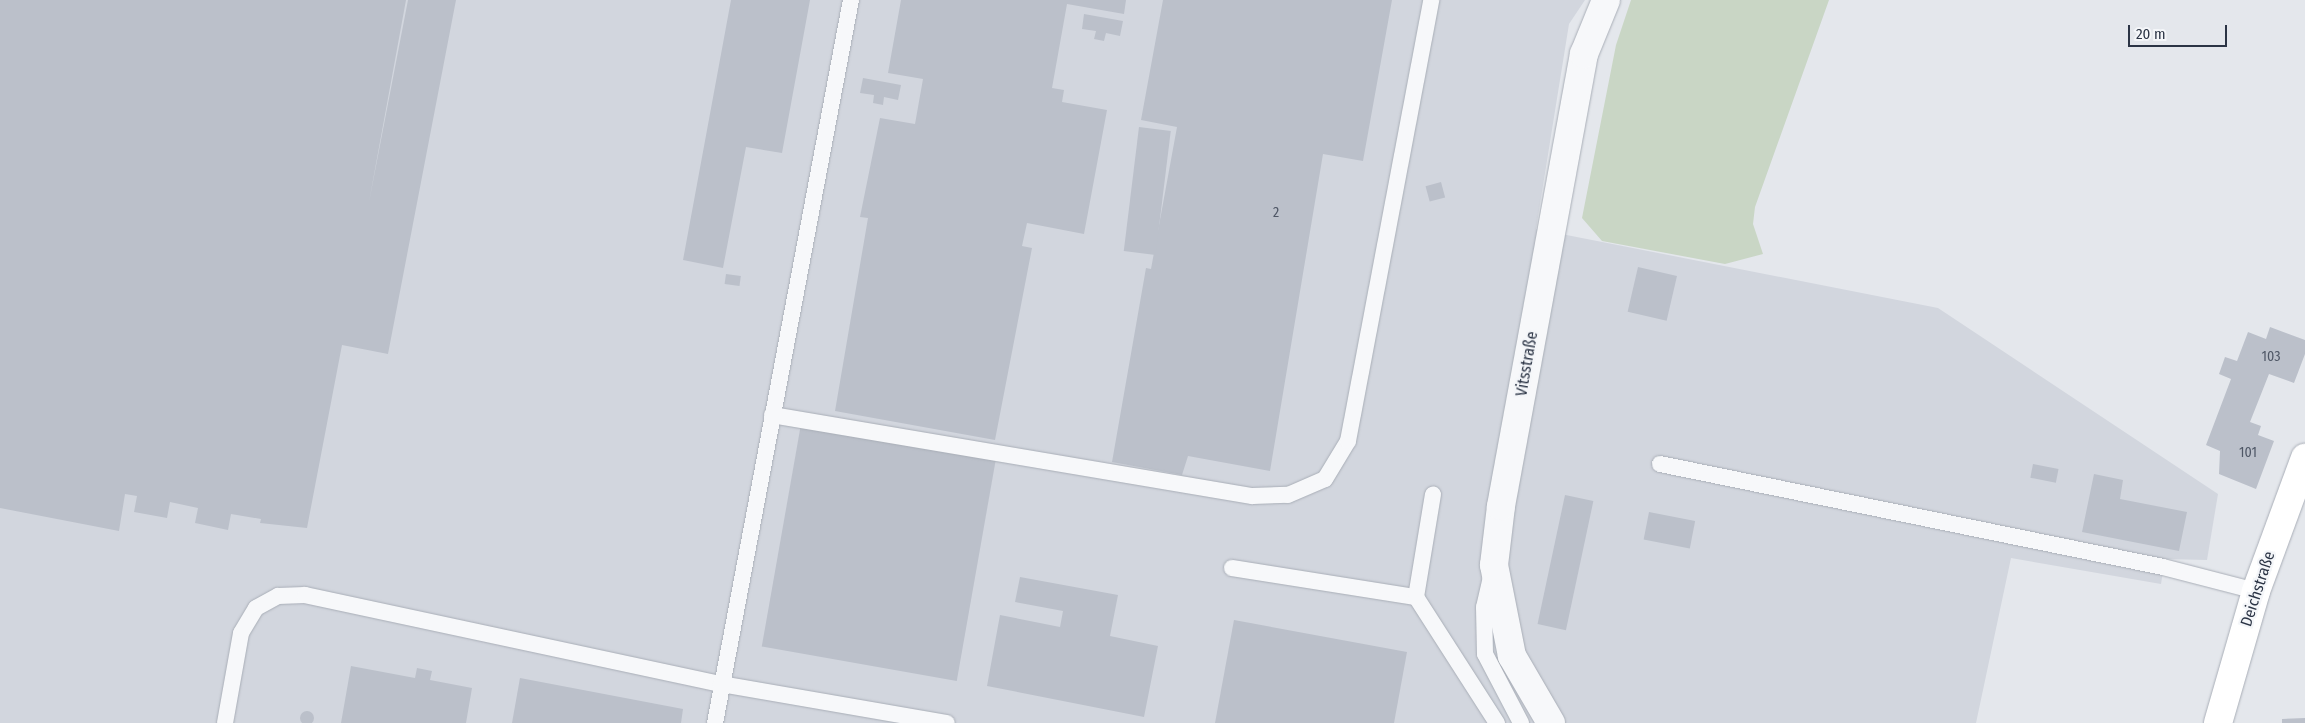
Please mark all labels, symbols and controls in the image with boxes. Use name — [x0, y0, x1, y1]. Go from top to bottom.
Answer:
scale bar — [2130, 15, 2229, 47]
text: 20 m — [2136, 25, 2166, 43]
house number: 2 — [1273, 205, 1279, 221]
street label: Vitsstraße — [1512, 330, 1542, 398]
house number: 103 — [2262, 349, 2280, 365]
house number: 101 — [2239, 445, 2257, 461]
street label: Deichstraße — [2237, 549, 2279, 629]

